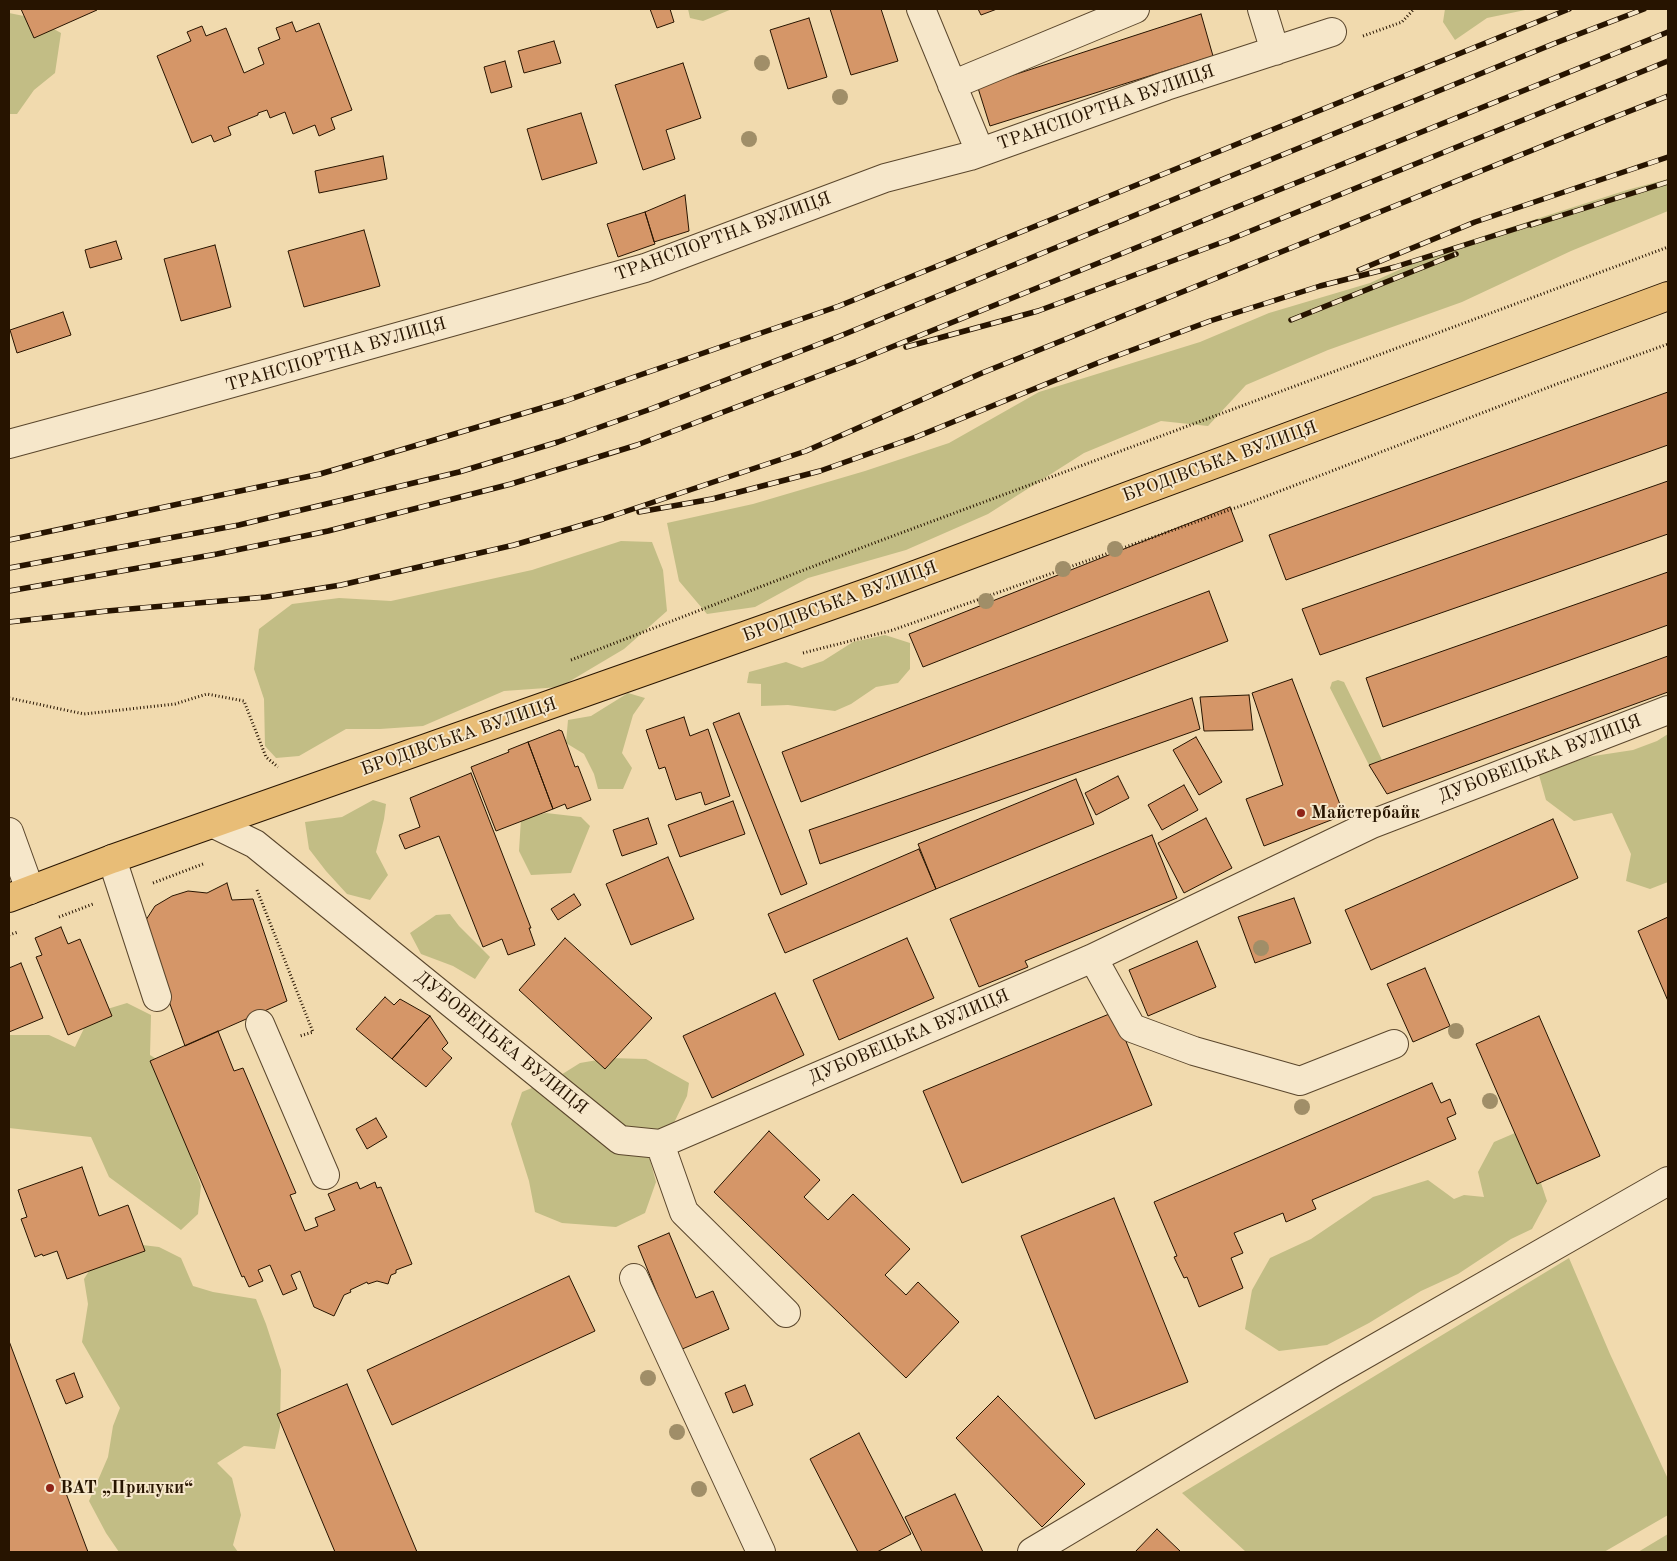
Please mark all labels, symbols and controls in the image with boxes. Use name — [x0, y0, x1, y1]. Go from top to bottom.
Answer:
street label: ТРАНСПОРТНА ВУЛИЦЯ — [994, 61, 1218, 155]
street label: ТРАНСПОРТНА ВУЛИЦЯ — [612, 188, 834, 286]
street label: ТРАНСПОРТНА ВУЛИЦЯ — [223, 313, 449, 397]
street label: БРОДІВСЬКА ВУЛИЦЯ — [1120, 417, 1320, 507]
street label: БРОДІВСЬКА ВУЛИЦЯ — [740, 557, 940, 647]
street label: БРОДІВСЬКА ВУЛИЦЯ — [358, 693, 560, 781]
street label: ДУБОВЕЦЬКА ВУЛИЦЯ — [1435, 710, 1645, 808]
place label: Майстербайк — [1311, 802, 1420, 824]
marker: Майстербайк — [1295, 807, 1307, 819]
street label: ДУБОВЕЦЬКА ВУЛИЦЯ — [410, 967, 592, 1119]
street label: ДУБОВЕЦЬКА ВУЛИЦЯ — [805, 985, 1013, 1089]
place label: ВАТ „Прилуки“ — [60, 1477, 193, 1499]
marker: ВАТ „Прилуки“ — [44, 1482, 56, 1494]

